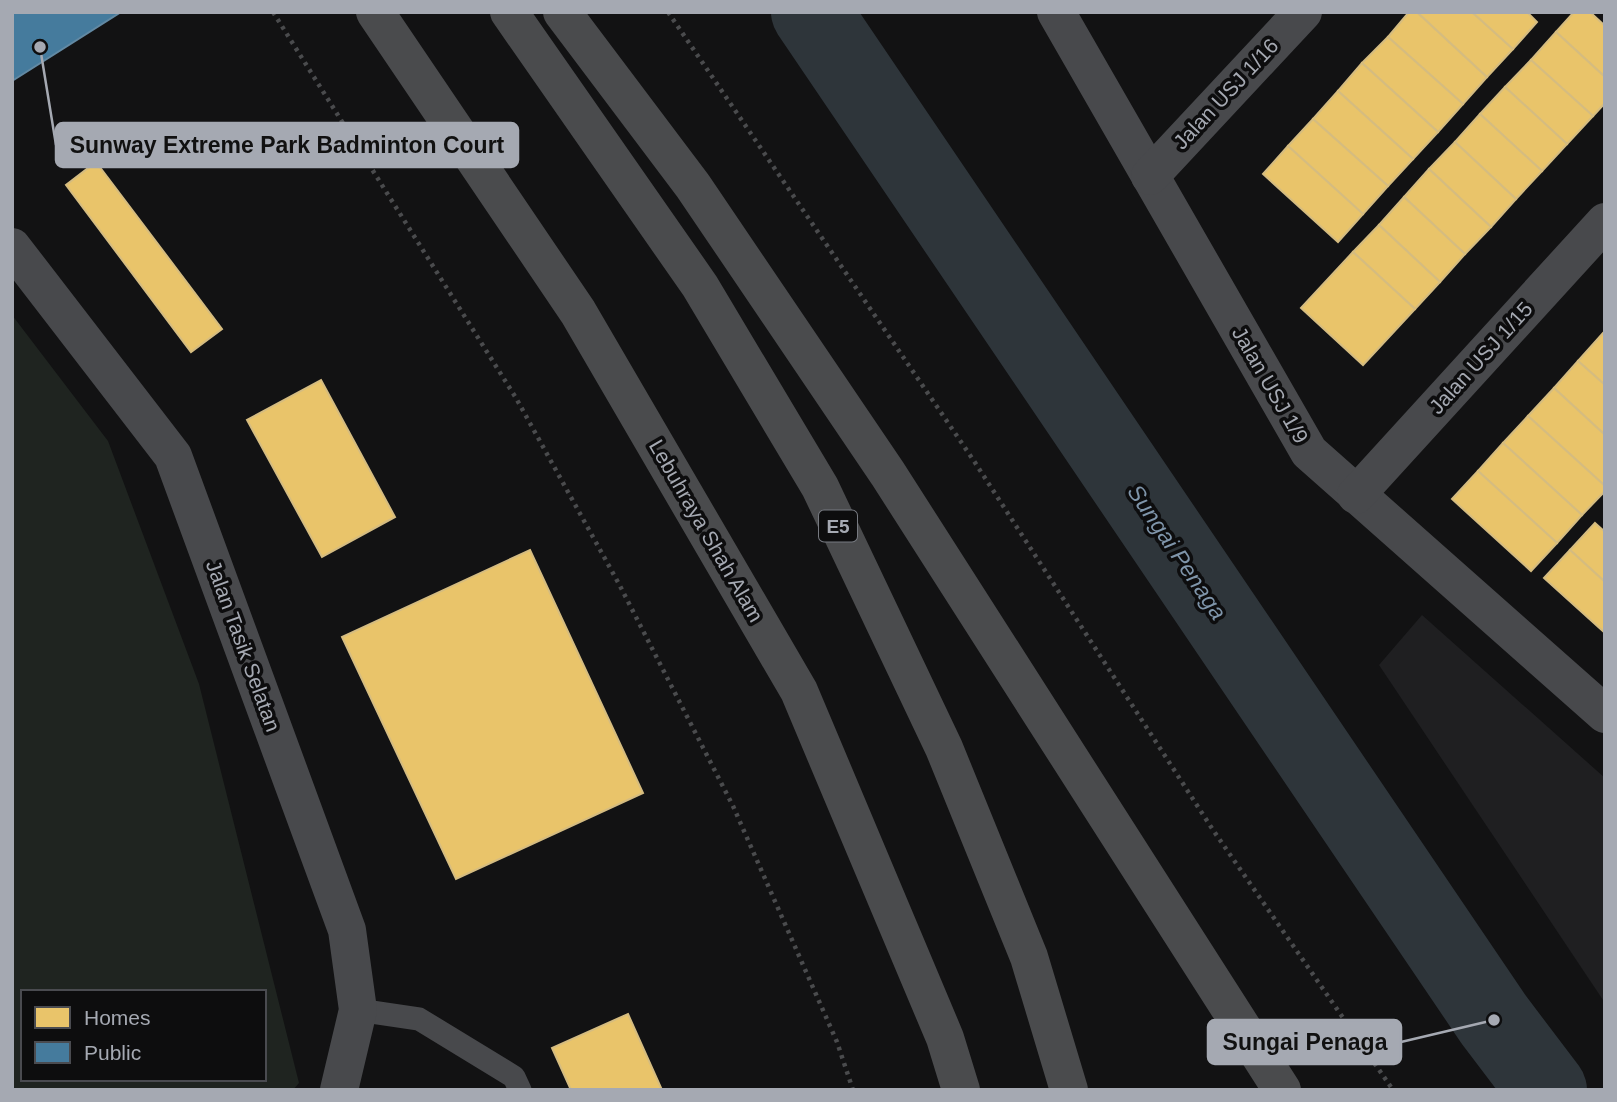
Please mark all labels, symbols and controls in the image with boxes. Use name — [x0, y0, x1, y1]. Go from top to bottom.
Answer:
street label: Jalan USJ 1/16 — [1169, 34, 1283, 154]
callout: Sunway Extreme Park Badminton Court — [56, 123, 518, 167]
text: Sunway Extreme Park Badminton Court — [70, 132, 505, 158]
street label: Jalan USJ 1/15 — [1424, 297, 1537, 418]
street label: Jalan USJ 1/9 — [1228, 322, 1313, 447]
street label: Lebuhraya Shah Alam — [645, 436, 768, 626]
water label: Sungai Penaga — [1122, 480, 1232, 624]
road number: E5 — [819, 510, 857, 541]
street label: Jalan Tasik Selatan — [202, 557, 285, 735]
legend — [21, 990, 266, 1081]
text: Homes — [84, 1006, 151, 1029]
callout: Sungai Penaga — [1208, 1020, 1401, 1064]
text: Sungai Penaga — [1223, 1029, 1388, 1055]
text: Public — [84, 1041, 141, 1064]

